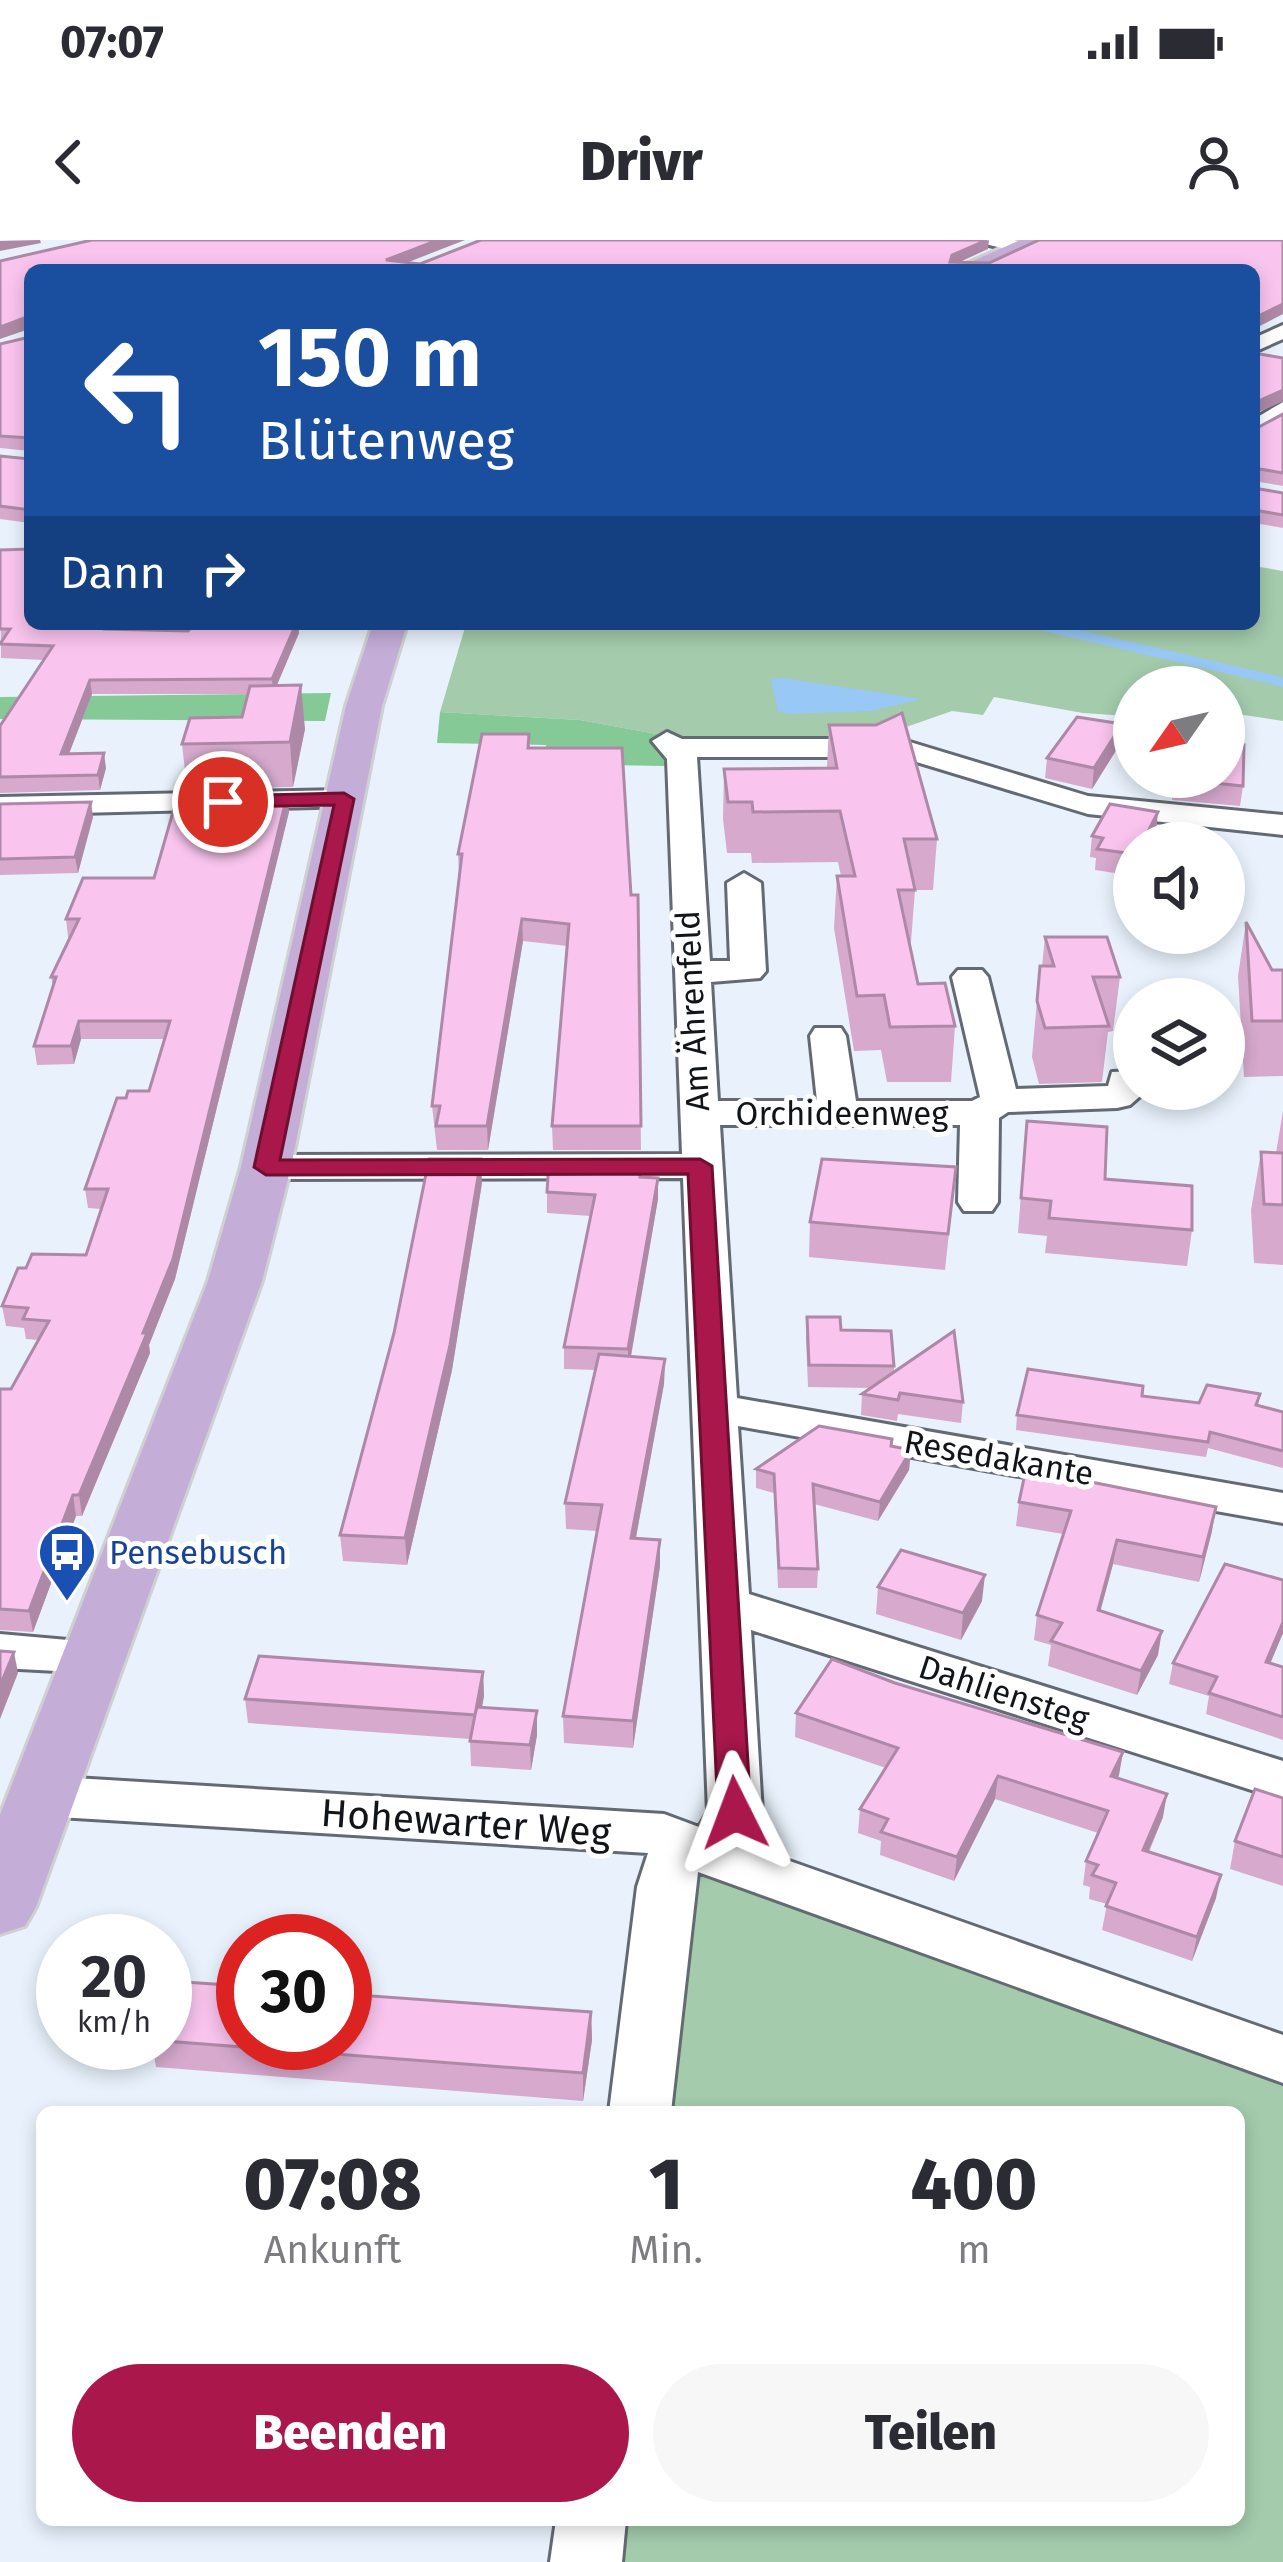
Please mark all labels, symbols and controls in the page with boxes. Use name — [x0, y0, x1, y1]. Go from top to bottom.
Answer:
text: 07:07 — [60, 15, 164, 69]
icon: back — [36, 129, 102, 195]
icon: person — [1181, 129, 1247, 195]
text: Drivr — [580, 130, 703, 194]
text: 150 m — [258, 307, 482, 408]
icon: left — [60, 312, 216, 468]
text: Blütenweg — [258, 409, 514, 473]
icon: right — [190, 540, 256, 606]
text: Dann — [60, 546, 166, 600]
north arrow — [1113, 666, 1245, 798]
map controls — [1113, 666, 1245, 1110]
pin — [172, 751, 274, 853]
icon: arrive — [190, 769, 256, 835]
button: sound — [1113, 822, 1245, 954]
street label: Am Ährenfeld — [668, 909, 718, 1112]
button: layers — [1113, 978, 1245, 1110]
street label: Orchideenweg — [736, 1094, 949, 1134]
street label: Resedakante — [901, 1422, 1097, 1494]
bus stop icon: Pensebusch — [36, 1521, 98, 1603]
place label: Pensebusch — [109, 1533, 287, 1573]
street label: Dahliensteg — [914, 1647, 1095, 1739]
position arrow — [672, 1750, 798, 1876]
street label: Hohewarter Weg — [319, 1790, 613, 1856]
speed limit sign: 30 — [216, 1914, 372, 2070]
text: 20 — [81, 1941, 147, 2013]
text: km/h — [77, 2004, 151, 2040]
text: 07:08 — [244, 2142, 422, 2228]
text: 1 — [649, 2142, 683, 2228]
text: 400 — [910, 2142, 1037, 2228]
text: Ankunft — [264, 2227, 401, 2273]
text: Min. — [629, 2227, 703, 2273]
text: m — [957, 2227, 991, 2273]
button: Beenden — [72, 2364, 629, 2502]
button: Teilen — [653, 2364, 1209, 2502]

